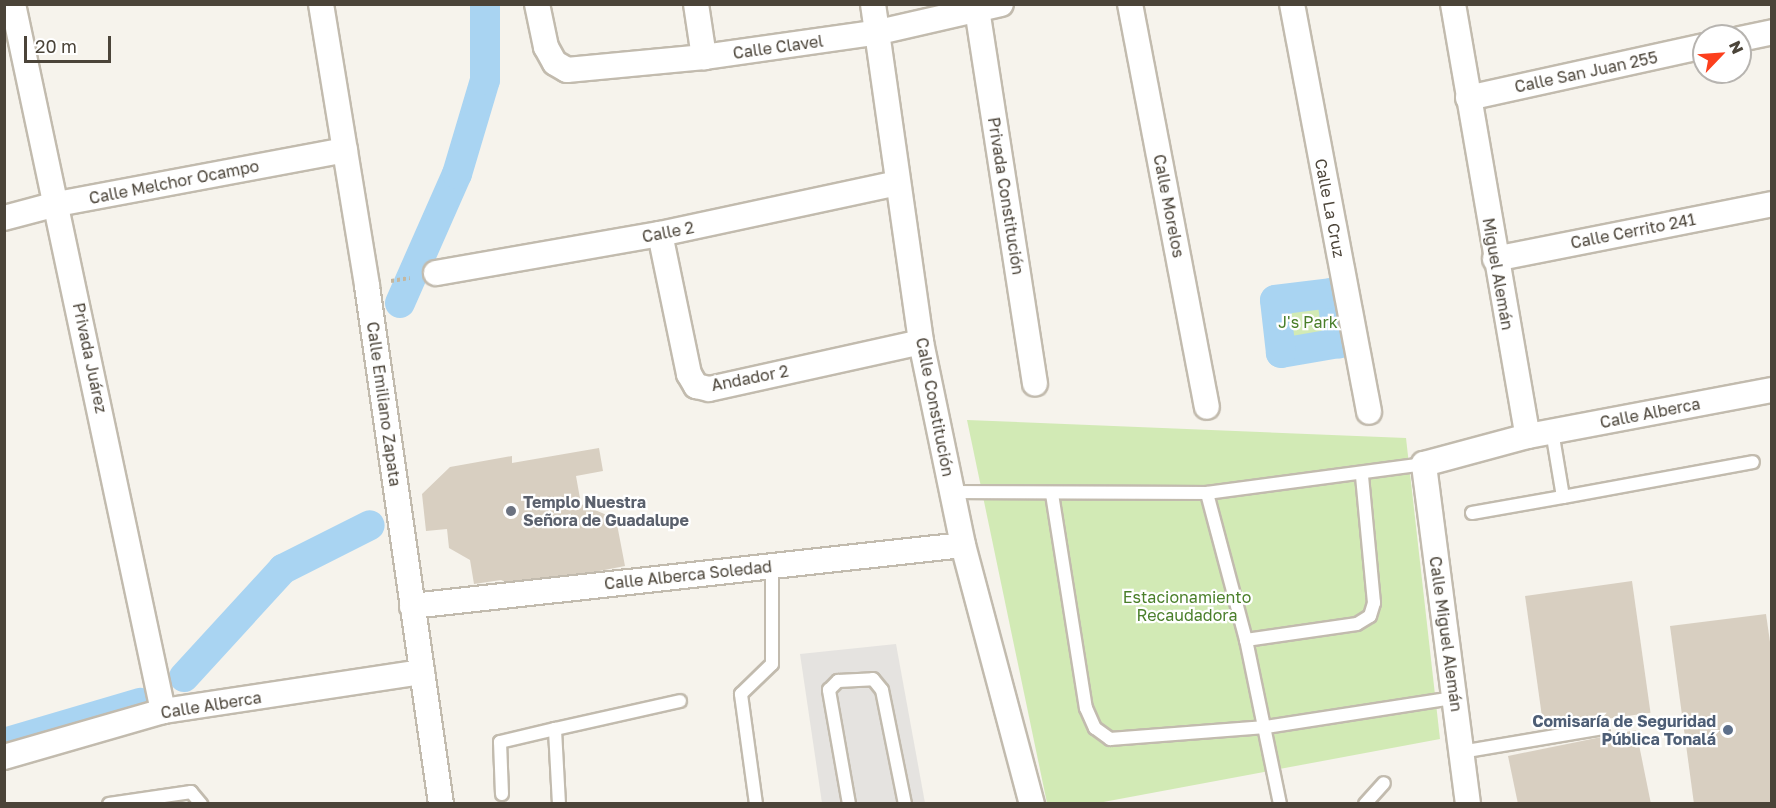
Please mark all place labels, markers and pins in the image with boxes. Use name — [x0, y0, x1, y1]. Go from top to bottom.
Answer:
place label: Templo Nuestra Señora de Guadalupe — [523, 492, 689, 530]
marker: Templo Nuestra Señora de Guadalupe — [504, 504, 518, 518]
place label: Comisaría de Seguridad Pública Tonalá — [1532, 711, 1716, 749]
marker: Comisaría de Seguridad Pública Tonalá — [1721, 723, 1735, 737]

